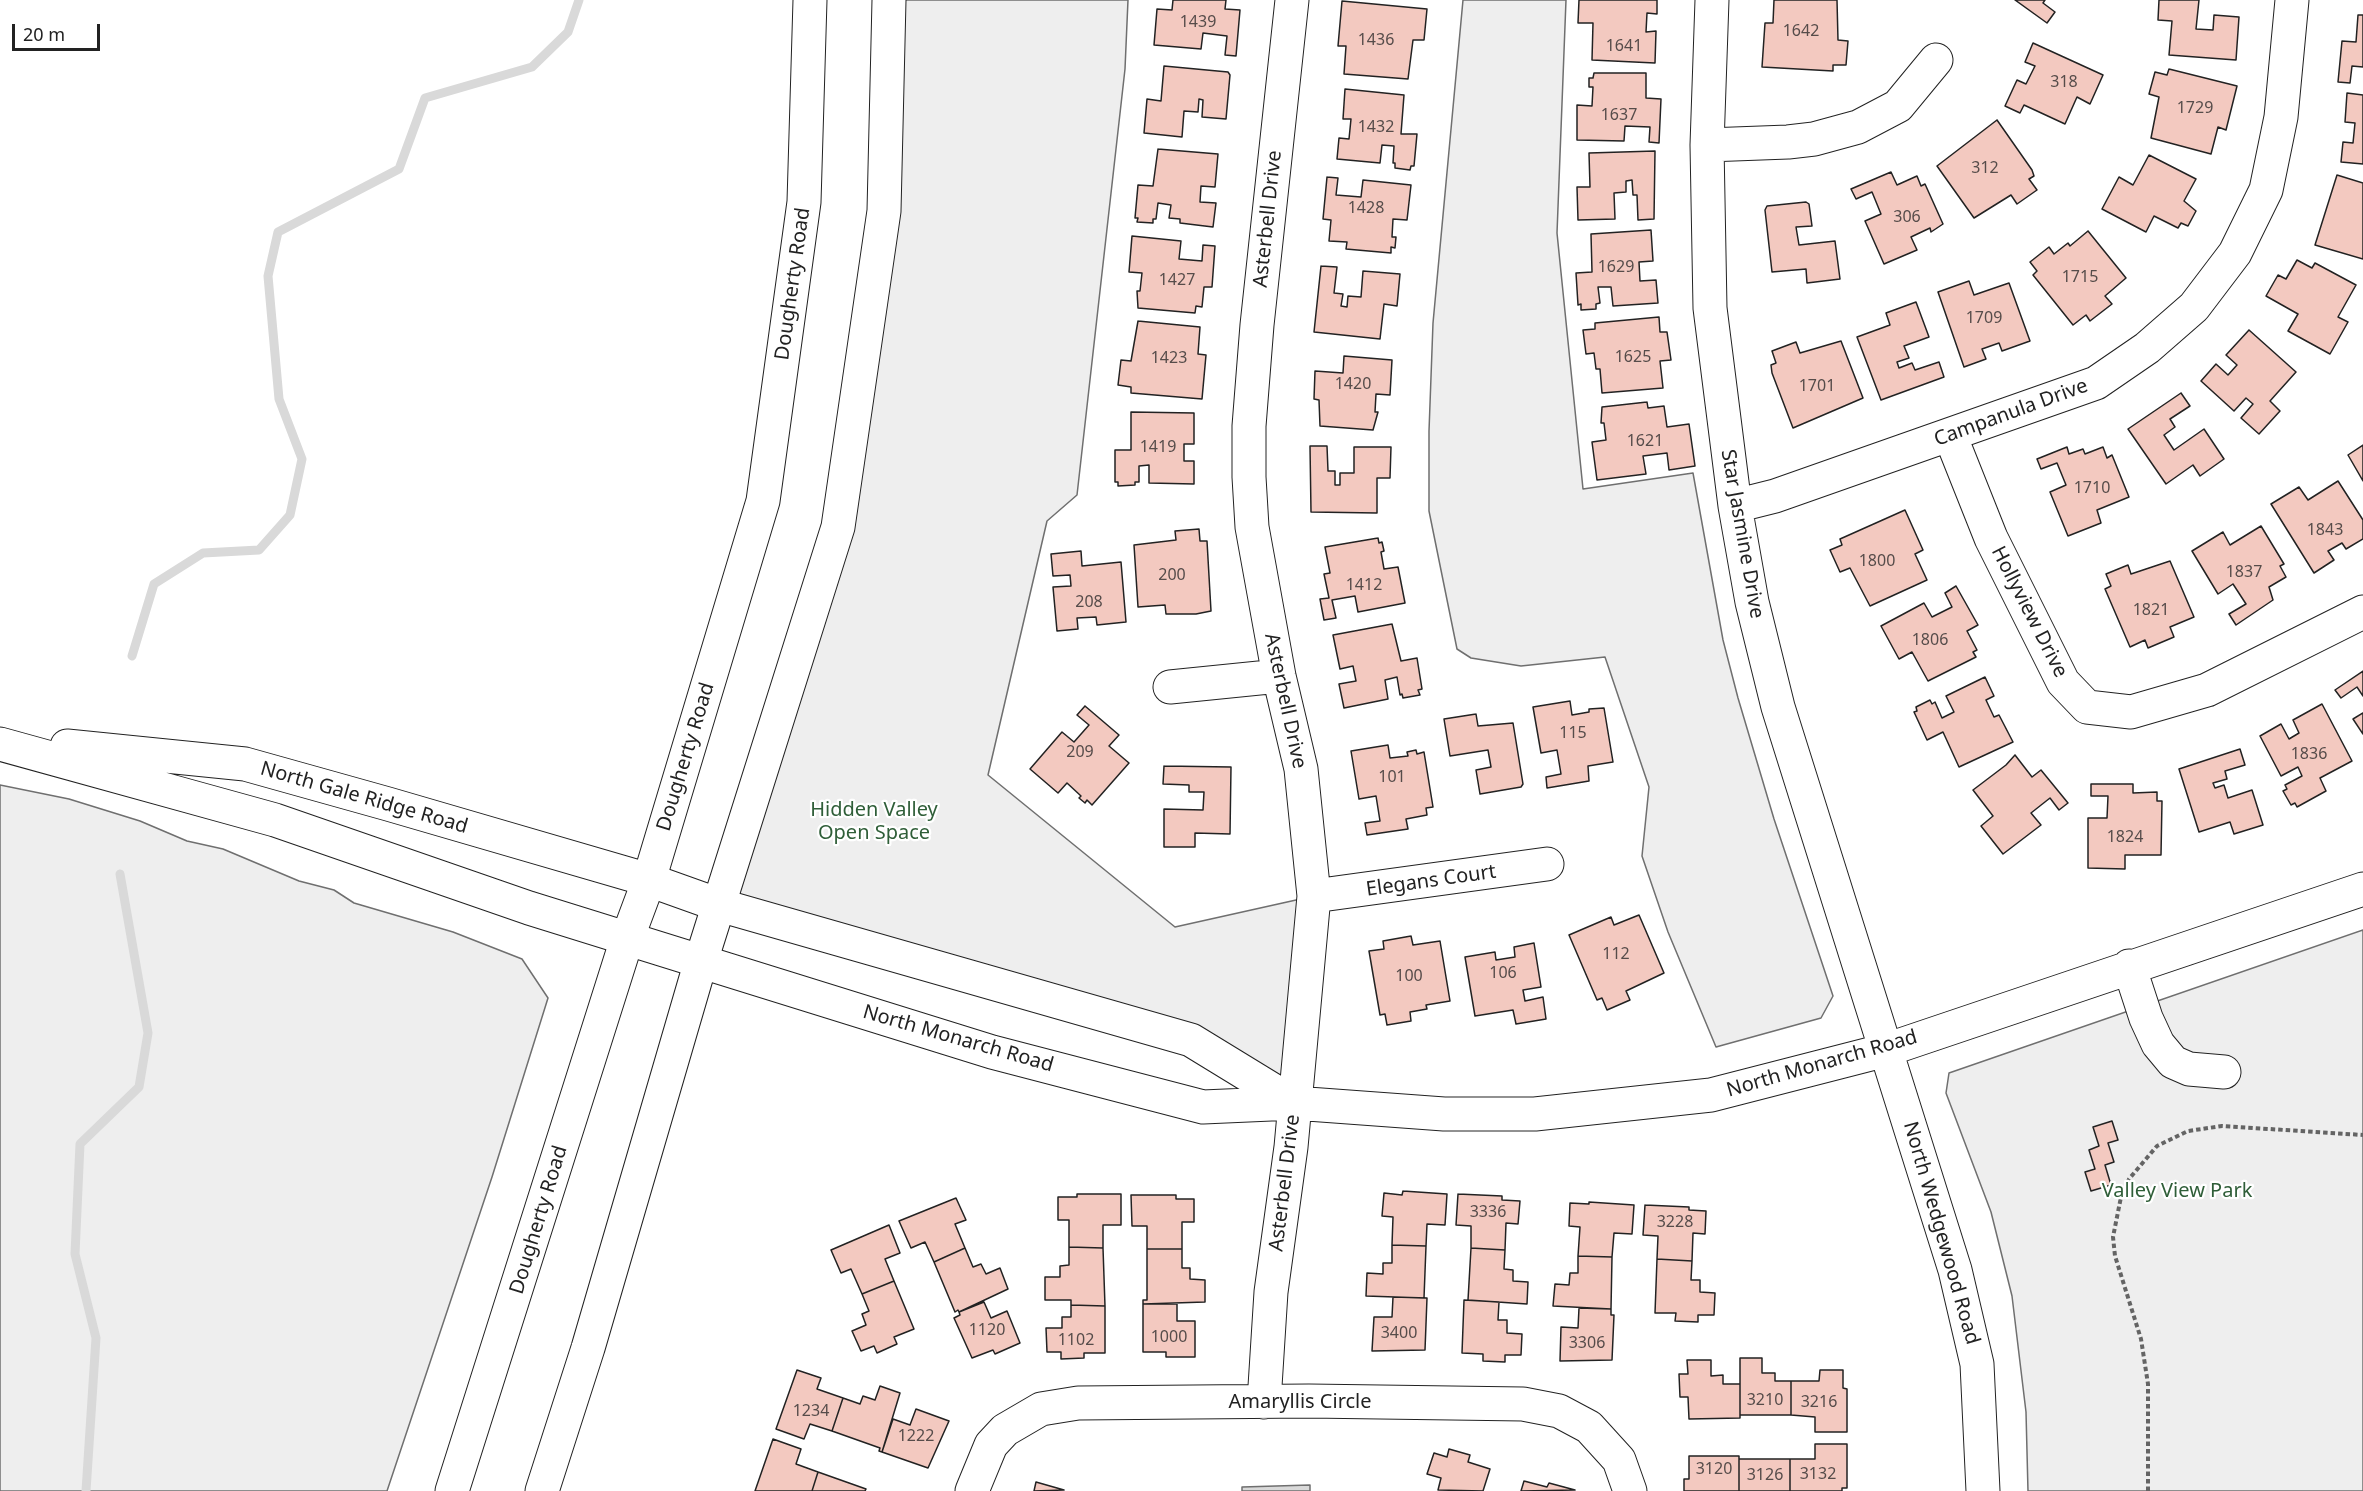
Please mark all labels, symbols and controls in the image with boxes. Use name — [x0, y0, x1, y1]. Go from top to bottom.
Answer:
scale bar — [15, 12, 104, 50]
house number: 1439 — [1180, 12, 1216, 32]
house number: 1642 — [1783, 21, 1819, 41]
text: 20 m — [23, 22, 65, 46]
house number: 1436 — [1358, 30, 1394, 50]
house number: 1641 — [1606, 36, 1642, 56]
house number: 318 — [2050, 72, 2078, 92]
house number: 1729 — [2177, 98, 2213, 118]
house number: 1637 — [1601, 105, 1637, 125]
house number: 1432 — [1358, 117, 1394, 137]
street label: Asterbell Drive — [1249, 149, 1287, 289]
house number: 312 — [1971, 158, 1999, 178]
house number: 1428 — [1348, 198, 1384, 218]
street label: Dougherty Road — [770, 206, 816, 362]
house number: 306 — [1893, 207, 1921, 227]
house number: 1629 — [1598, 257, 1634, 277]
house number: 1715 — [2062, 267, 2098, 287]
house number: 1427 — [1159, 270, 1195, 290]
house number: 1709 — [1966, 308, 2002, 328]
house number: 1625 — [1615, 347, 1651, 367]
house number: 1423 — [1151, 348, 1187, 368]
house number: 1420 — [1335, 374, 1371, 394]
street label: Campanula Drive — [1931, 374, 2091, 452]
house number: 1701 — [1799, 376, 1835, 396]
house number: 1621 — [1627, 431, 1663, 451]
house number: 1419 — [1140, 437, 1176, 457]
street label: Star Jasmine Drive — [1715, 448, 1769, 620]
house number: 1710 — [2074, 478, 2110, 498]
house number: 1843 — [2307, 520, 2343, 540]
street label: Hollyview Drive — [1986, 542, 2072, 682]
house number: 1800 — [1859, 551, 1895, 571]
house number: 1837 — [2226, 562, 2262, 582]
house number: 200 — [1158, 565, 1186, 585]
house number: 1412 — [1346, 575, 1382, 595]
house number: 208 — [1075, 592, 1103, 612]
house number: 1821 — [2133, 600, 2169, 620]
house number: 1806 — [1912, 630, 1948, 650]
street label: Asterbell Drive — [1259, 631, 1311, 771]
street label: Dougherty Road — [652, 680, 720, 834]
house number: 115 — [1559, 723, 1587, 743]
house number: 209 — [1066, 742, 1094, 762]
house number: 1836 — [2291, 744, 2327, 764]
street label: North Gale Ridge Road — [258, 757, 470, 839]
house number: 101 — [1378, 767, 1406, 787]
park label: Hidden Valley Open Space — [810, 798, 938, 845]
house number: 1824 — [2107, 827, 2143, 847]
street label: Elegans Court — [1365, 860, 1497, 902]
house number: 112 — [1602, 944, 1630, 964]
house number: 106 — [1489, 963, 1517, 983]
house number: 100 — [1395, 966, 1423, 986]
street label: North Monarch Road — [860, 1000, 1056, 1078]
street label: North Monarch Road — [1724, 1025, 1920, 1103]
street label: Asterbell Drive — [1265, 1113, 1305, 1253]
street label: North Wedgewood Road — [1898, 1119, 1984, 1347]
street label: Dougherty Road — [505, 1143, 573, 1297]
park label: Valley View Park — [2102, 1179, 2252, 1203]
house number: 3336 — [1470, 1202, 1506, 1222]
house number: 3228 — [1657, 1212, 1693, 1232]
house number: 1120 — [969, 1320, 1005, 1340]
house number: 3400 — [1381, 1323, 1417, 1343]
house number: 1000 — [1151, 1327, 1187, 1347]
house number: 1102 — [1058, 1330, 1094, 1350]
house number: 3306 — [1569, 1333, 1605, 1353]
street label: Amaryllis Circle — [1228, 1390, 1372, 1414]
house number: 3210 — [1747, 1390, 1783, 1410]
house number: 3216 — [1801, 1392, 1837, 1412]
house number: 1234 — [793, 1401, 829, 1421]
house number: 1222 — [898, 1426, 934, 1446]
house number: 3120 — [1696, 1459, 1732, 1479]
house number: 3132 — [1800, 1464, 1836, 1484]
house number: 3126 — [1747, 1465, 1783, 1485]

